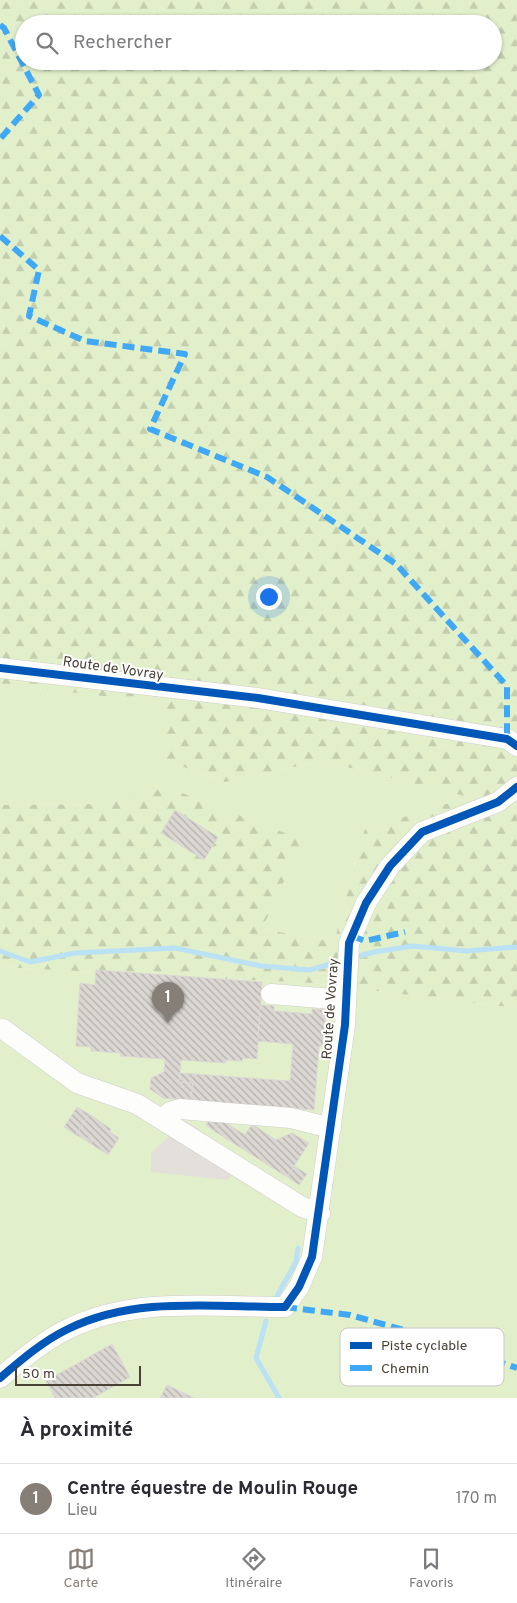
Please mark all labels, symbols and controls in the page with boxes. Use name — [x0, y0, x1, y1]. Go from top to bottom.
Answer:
search box — [15, 15, 502, 70]
icon: search — [33, 29, 61, 57]
text: Rechercher — [73, 31, 172, 55]
your location — [256, 584, 282, 610]
street label: Route de Vovray — [62, 654, 164, 684]
street label: Route de Vovray — [319, 958, 343, 1060]
pin: 1 — [152, 982, 184, 1023]
legend — [340, 1328, 504, 1386]
text: Piste cyclable — [381, 1338, 467, 1355]
text: Chemin — [381, 1361, 429, 1378]
scale bar — [15, 1363, 141, 1386]
text: 50 m — [22, 1366, 55, 1383]
text: À proximité — [20, 1417, 133, 1444]
text: Centre équestre de Moulin Rouge — [67, 1477, 358, 1501]
text: 1 — [33, 1489, 39, 1509]
text: 170 m — [456, 1489, 497, 1509]
text: Lieu — [67, 1501, 98, 1521]
tab: Carte — [63, 1545, 98, 1592]
tab: Itinéraire — [225, 1545, 282, 1592]
tab: Favoris — [409, 1545, 454, 1592]

